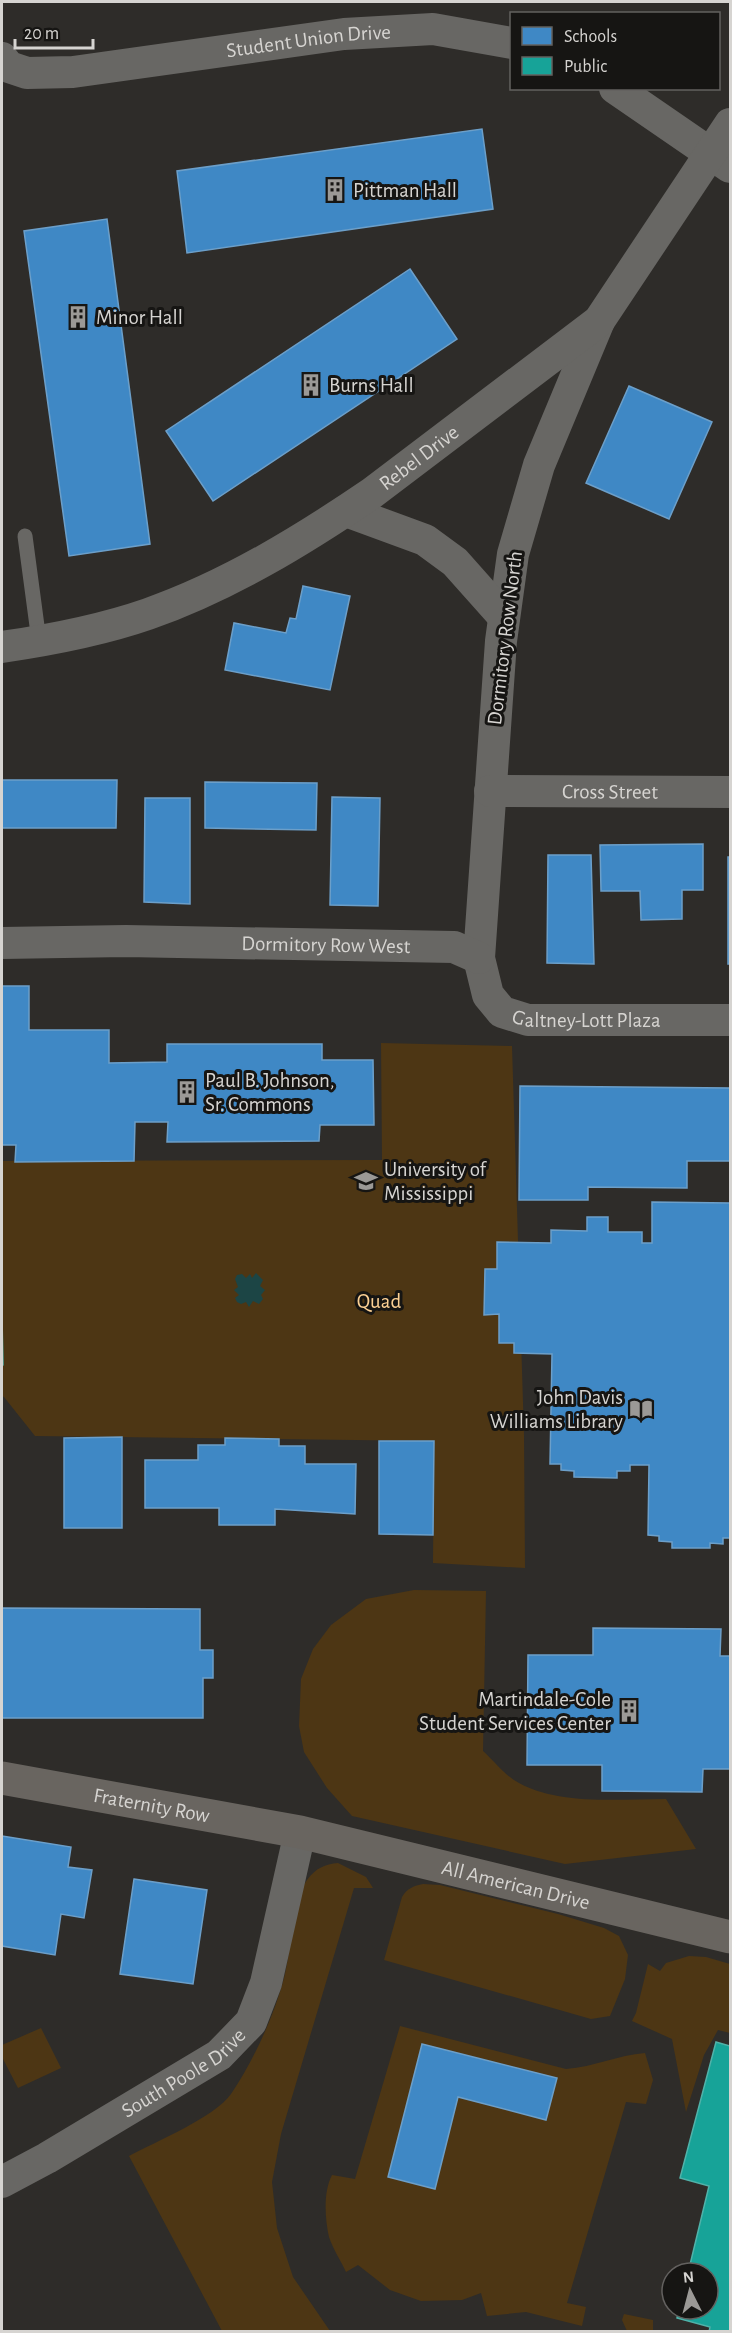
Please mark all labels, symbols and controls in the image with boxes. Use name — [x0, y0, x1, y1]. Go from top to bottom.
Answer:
scale bar — [15, 12, 93, 50]
legend — [510, 12, 720, 90]
street label: Student Union Drive — [225, 21, 391, 61]
text: 20 m — [24, 25, 59, 43]
text: Schools — [564, 28, 617, 46]
text: Public — [564, 58, 607, 76]
building icon: Pittman Hall — [322, 177, 348, 203]
place label: Pittman Hall — [353, 180, 457, 201]
building icon: Minor Hall — [65, 304, 91, 330]
place label: Minor Hall — [96, 307, 183, 328]
building icon: Burns Hall — [298, 372, 324, 398]
place label: Burns Hall — [329, 375, 414, 396]
street label: Rebel Drive — [375, 421, 462, 494]
street label: Dormitory Row North — [484, 550, 526, 726]
street label: Cross Street — [562, 781, 658, 802]
street label: Dormitory Row West — [241, 933, 411, 957]
street label: Galtney-Lott Plaza — [510, 1005, 661, 1031]
place label: Paul B. Johnson, Sr. Commons — [205, 1070, 335, 1115]
building icon: Paul B. Johnson, Sr. Commons — [174, 1079, 200, 1105]
place label: University of Mississippi — [384, 1159, 488, 1204]
school or university icon: University of Mississippi — [353, 1168, 379, 1194]
park label: Quad — [357, 1291, 401, 1312]
place label: John Davis Williams Library — [490, 1387, 623, 1432]
library icon: John Davis Williams Library — [628, 1396, 654, 1422]
place label: Martindale-Cole Student Services Center — [419, 1689, 611, 1734]
building icon: Martindale-Cole Student Services Center — [616, 1698, 642, 1724]
street label: Fraternity Row — [92, 1784, 211, 1826]
street label: All American Drive — [440, 1857, 592, 1913]
street label: South Poole Drive — [118, 2024, 249, 2121]
north arrow — [660, 2261, 720, 2321]
text: N — [682, 2269, 695, 2286]

